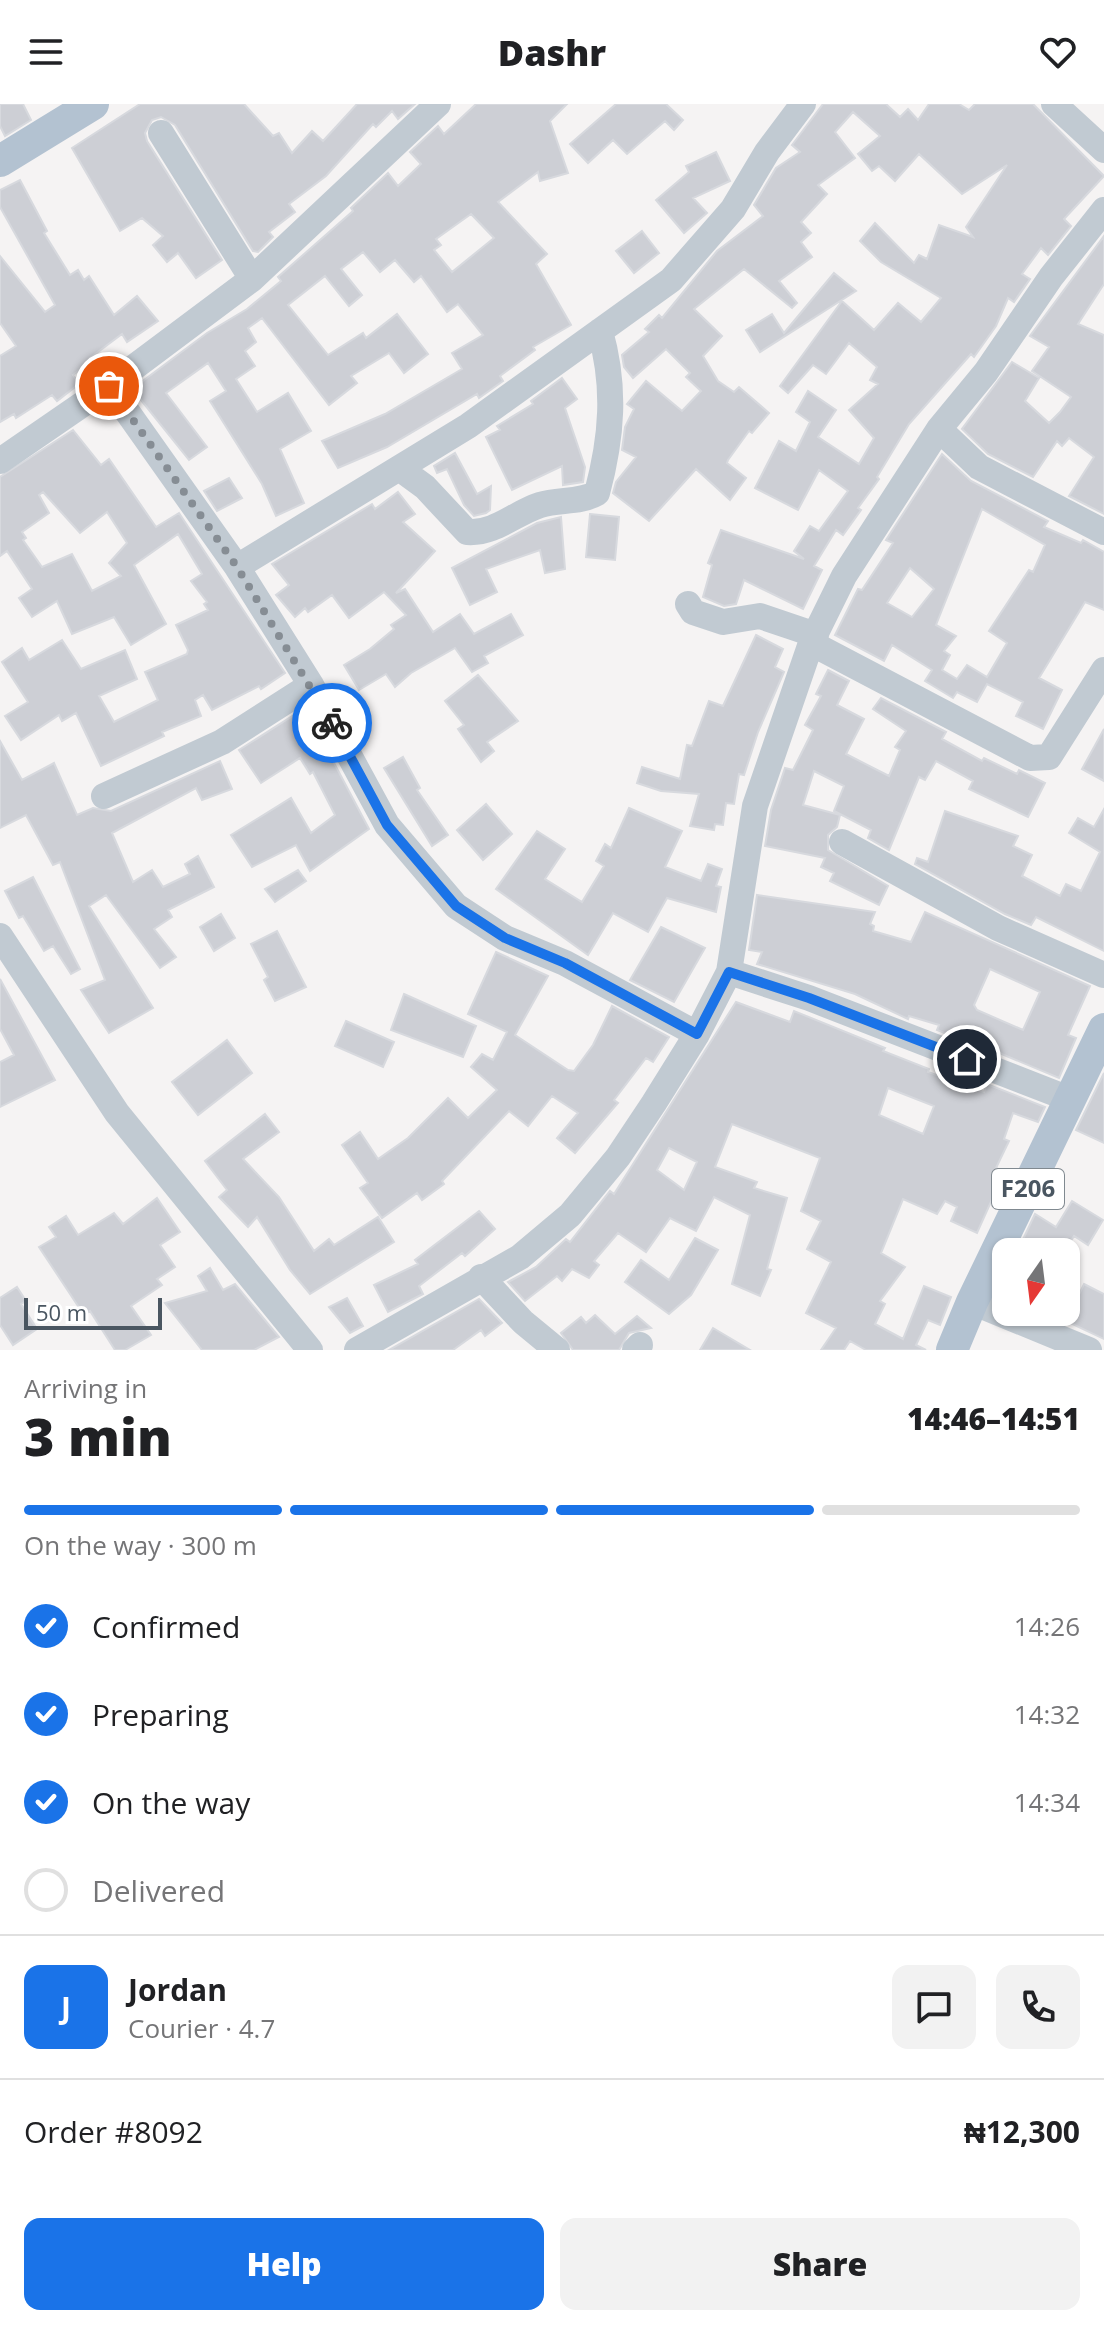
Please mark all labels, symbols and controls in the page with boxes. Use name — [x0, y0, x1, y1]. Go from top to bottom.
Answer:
text: Dashr — [498, 28, 606, 77]
icon: menu — [24, 30, 68, 74]
icon: heart — [1036, 30, 1080, 74]
pin — [75, 352, 143, 420]
icon: bag — [87, 364, 131, 408]
courier — [292, 683, 372, 763]
icon: bike — [310, 701, 354, 745]
pin — [933, 1025, 1001, 1093]
icon: home — [945, 1037, 989, 1081]
road number: F206 — [992, 1169, 1064, 1209]
north arrow — [992, 1238, 1080, 1326]
map controls — [992, 1238, 1080, 1326]
scale bar — [24, 1294, 162, 1330]
text: 50 m — [36, 1297, 87, 1327]
text: Arriving in — [24, 1370, 147, 1406]
text: 14:46–14:51 — [907, 1398, 1080, 1439]
text: 3 min — [24, 1400, 172, 1471]
text: On the way · 300 m — [24, 1527, 257, 1563]
icon: check — [24, 1604, 68, 1648]
text: Confirmed — [92, 1606, 240, 1647]
text: 14:26 — [1014, 1608, 1080, 1644]
icon: check — [24, 1692, 68, 1736]
text: Preparing — [92, 1694, 229, 1735]
text: 14:32 — [1014, 1696, 1080, 1732]
icon: check — [24, 1780, 68, 1824]
text: On the way — [92, 1782, 250, 1823]
text: 14:34 — [1014, 1784, 1080, 1820]
text: Delivered — [92, 1870, 225, 1911]
button: chat — [892, 1965, 976, 2049]
button: phone — [996, 1965, 1080, 2049]
text: Jordan — [128, 1969, 227, 2010]
text: J — [61, 1987, 71, 2028]
text: Courier · 4.7 — [128, 2010, 275, 2046]
text: Order #8092 — [24, 2111, 203, 2152]
text: ₦12,300 — [964, 2111, 1080, 2152]
button: Help — [24, 2218, 544, 2310]
button: Share — [560, 2218, 1080, 2310]

